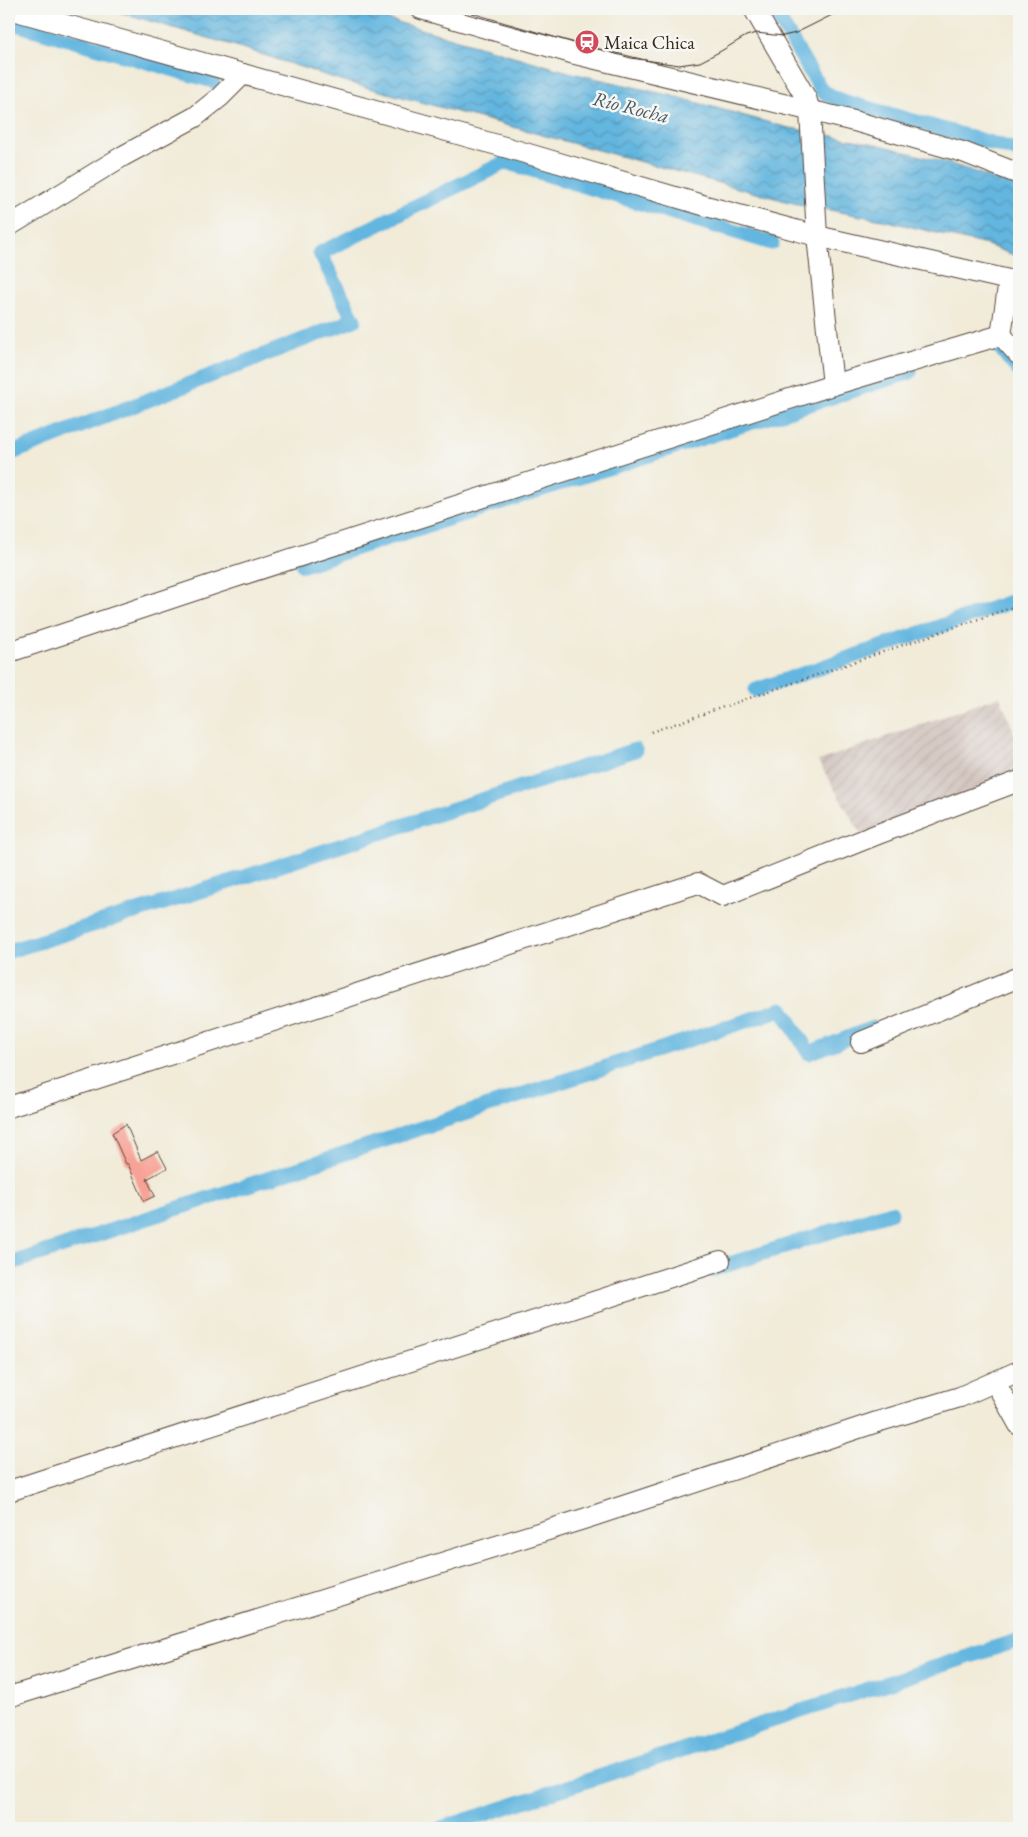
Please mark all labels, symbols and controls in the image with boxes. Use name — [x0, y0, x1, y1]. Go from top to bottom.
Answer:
station icon: Maica Chica — [574, 29, 600, 55]
place label: Maica Chica — [604, 30, 695, 55]
water label: Río Rocha — [590, 85, 672, 129]

